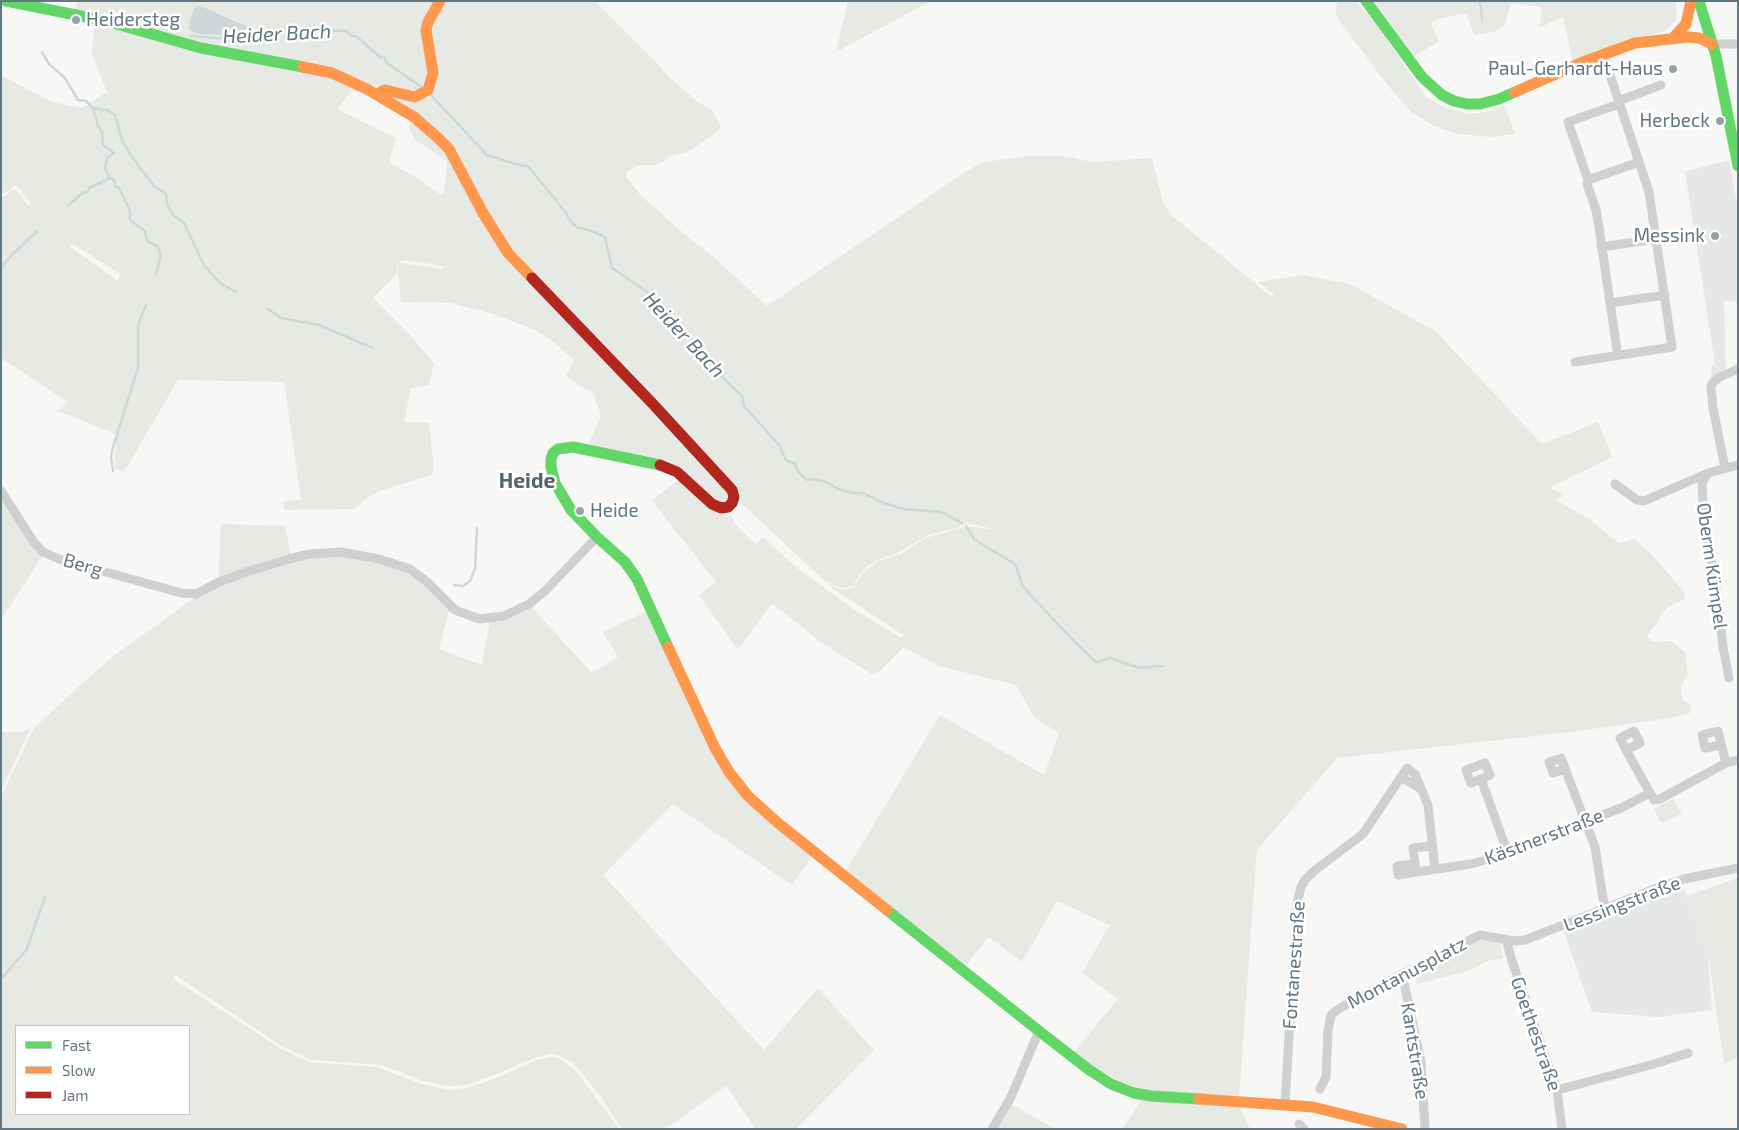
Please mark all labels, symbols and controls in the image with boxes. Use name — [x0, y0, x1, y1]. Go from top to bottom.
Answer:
place label: Heidersteg — [86, 9, 180, 31]
marker: Heidersteg — [70, 14, 82, 26]
water label: Heider Bach — [222, 19, 332, 49]
place label: Paul-Gerhardt-Haus — [1488, 58, 1663, 80]
marker: Paul-Gerhardt-Haus — [1667, 63, 1679, 75]
place label: Herbeck — [1639, 110, 1710, 132]
marker: Herbeck — [1714, 115, 1726, 127]
place label: Messink — [1633, 225, 1705, 247]
marker: Messink — [1709, 230, 1721, 242]
water label: Heider Bach — [638, 287, 730, 383]
district label: Heide — [499, 468, 555, 494]
place label: Heide — [590, 500, 639, 522]
street label: Oberm Kümpel — [1692, 501, 1732, 631]
marker: Heide — [574, 505, 586, 517]
street label: Berg — [61, 549, 105, 581]
street label: Kästnerstraße — [1481, 804, 1607, 870]
street label: Lessingstraße — [1560, 871, 1684, 937]
street label: Fontanestraße — [1278, 900, 1310, 1030]
street label: Montanusplatz — [1344, 932, 1470, 1014]
street label: Goethestraße — [1506, 974, 1566, 1094]
street label: Kantstraße — [1396, 1001, 1434, 1101]
legend — [15, 1025, 190, 1115]
text: Fast — [62, 1036, 91, 1054]
text: Slow — [62, 1061, 96, 1079]
text: Jam — [62, 1086, 88, 1104]

